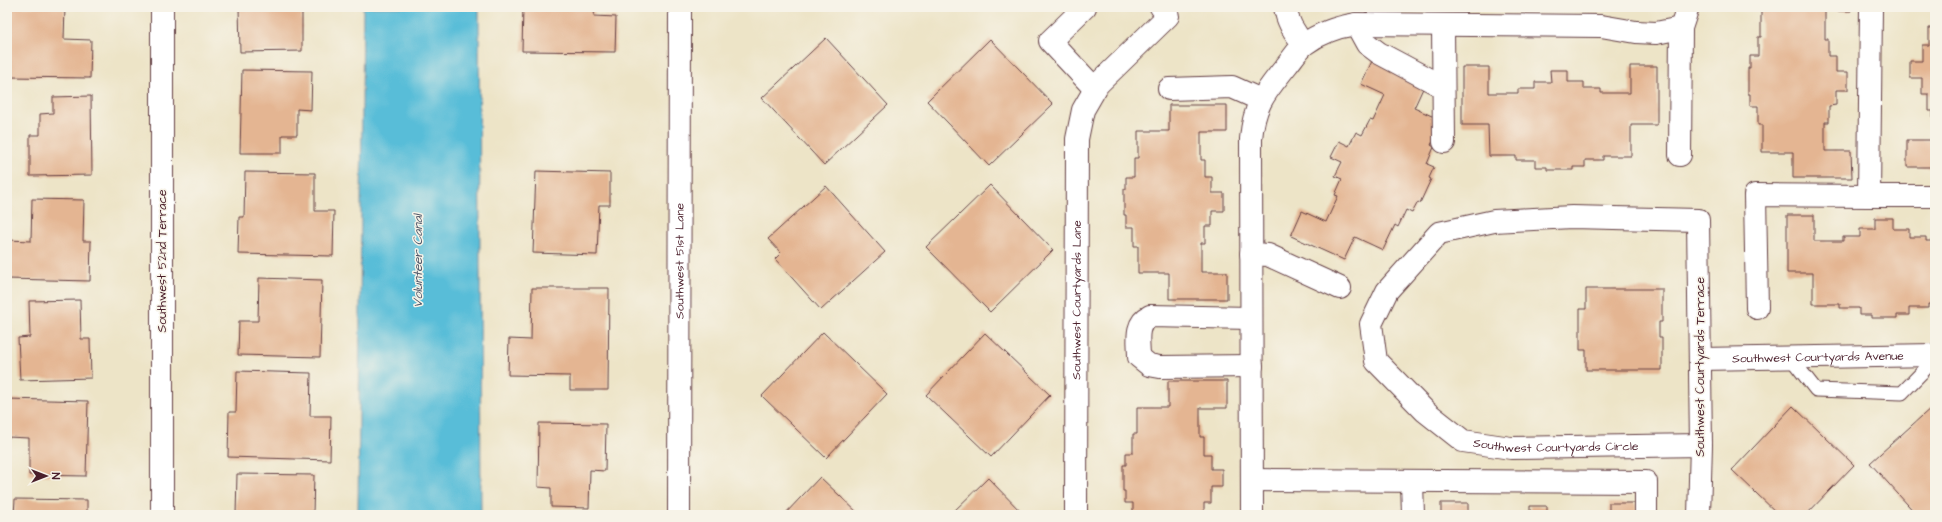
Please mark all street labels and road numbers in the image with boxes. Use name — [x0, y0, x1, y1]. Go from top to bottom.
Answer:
street label: Southwest 52nd Terrace — [154, 189, 171, 332]
street label: Southwest 51st Lane — [671, 203, 688, 319]
street label: Southwest Courtyards Lane — [1068, 220, 1086, 380]
street label: Southwest Courtyards Terrace — [1692, 277, 1710, 457]
street label: Southwest Courtyards Avenue — [1732, 347, 1904, 367]
street label: Southwest Courtyards Circle — [1472, 434, 1639, 457]

